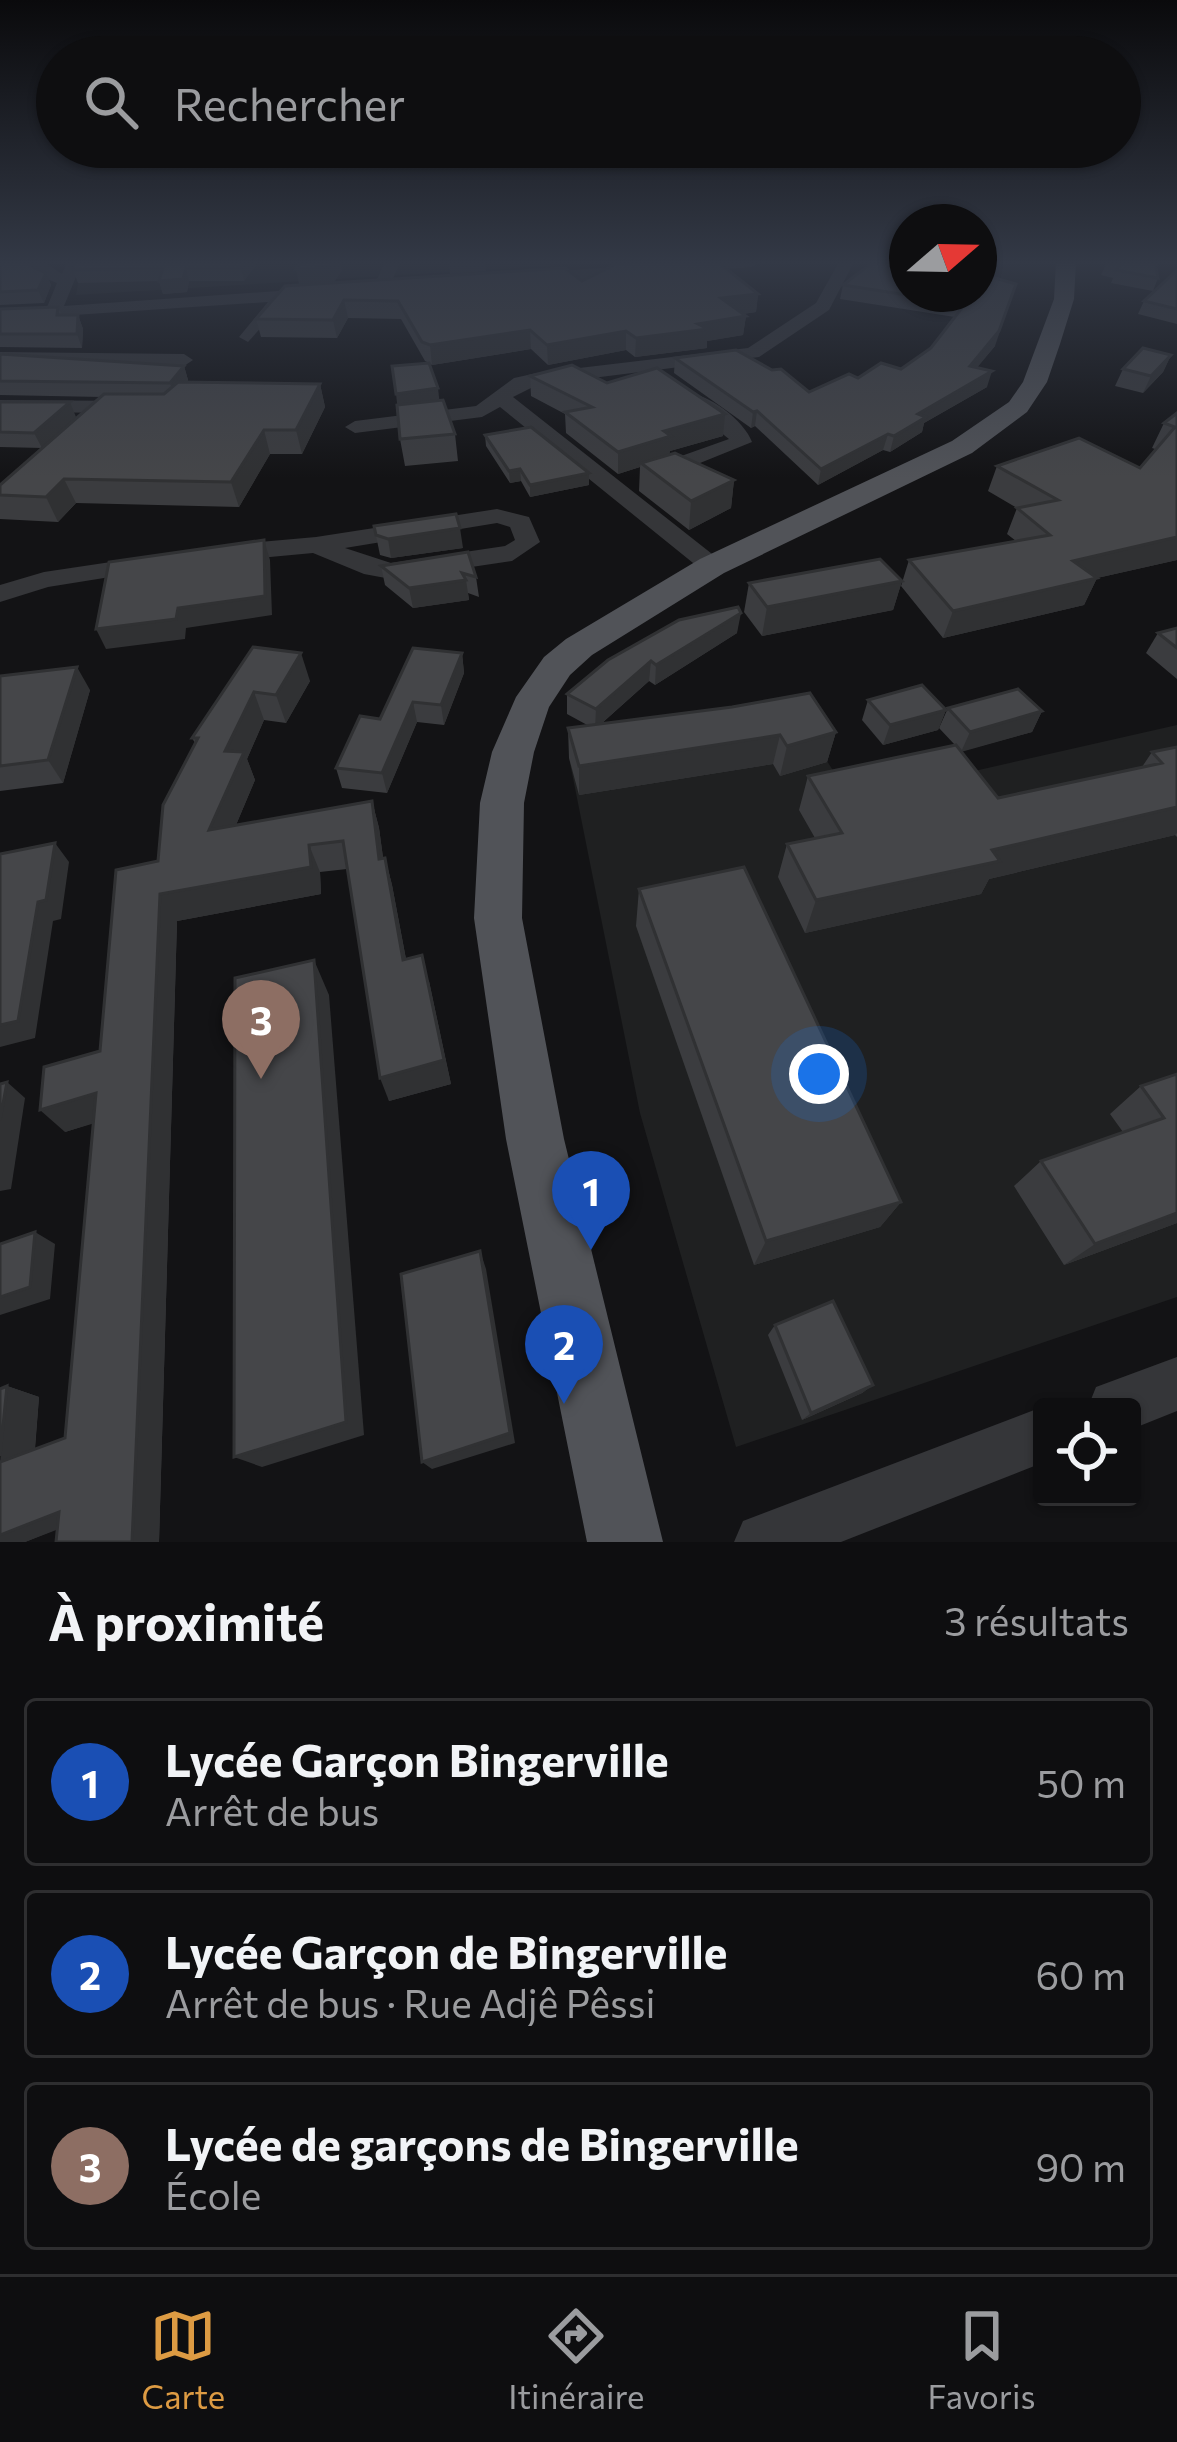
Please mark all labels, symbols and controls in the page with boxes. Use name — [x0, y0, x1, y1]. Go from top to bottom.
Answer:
search box — [36, 36, 1141, 168]
icon: search — [78, 69, 144, 135]
text: Rechercher — [174, 75, 405, 130]
north arrow — [889, 204, 997, 312]
pin: 3 — [222, 980, 300, 1079]
your location — [789, 1044, 849, 1104]
pin: 1 — [552, 1151, 630, 1250]
pin: 2 — [525, 1305, 603, 1404]
map controls — [1033, 1398, 1141, 1506]
button: locate — [1033, 1398, 1141, 1506]
text: À proximité — [48, 1589, 324, 1652]
text: 3 résultats — [944, 1596, 1129, 1644]
text: Lycée Garçon Bingerville — [165, 1731, 669, 1786]
text: 1 — [81, 1758, 99, 1806]
text: 50 m — [1037, 1758, 1126, 1806]
text: Arrêt de bus — [165, 1786, 379, 1834]
text: Lycée Garçon de Bingerville — [165, 1923, 727, 1978]
text: 2 — [79, 1950, 101, 1998]
text: 60 m — [1035, 1950, 1126, 1998]
text: Arrêt de bus · Rue Adjê Pêssi — [165, 1978, 656, 2026]
text: Lycée de garçons de Bingerville — [165, 2115, 799, 2170]
text: 3 — [79, 2142, 101, 2190]
text: 90 m — [1035, 2142, 1126, 2190]
text: École — [165, 2170, 261, 2218]
tab: Carte — [142, 2303, 225, 2416]
tab: Itinéraire — [508, 2303, 645, 2416]
tab: Favoris — [928, 2303, 1035, 2416]

